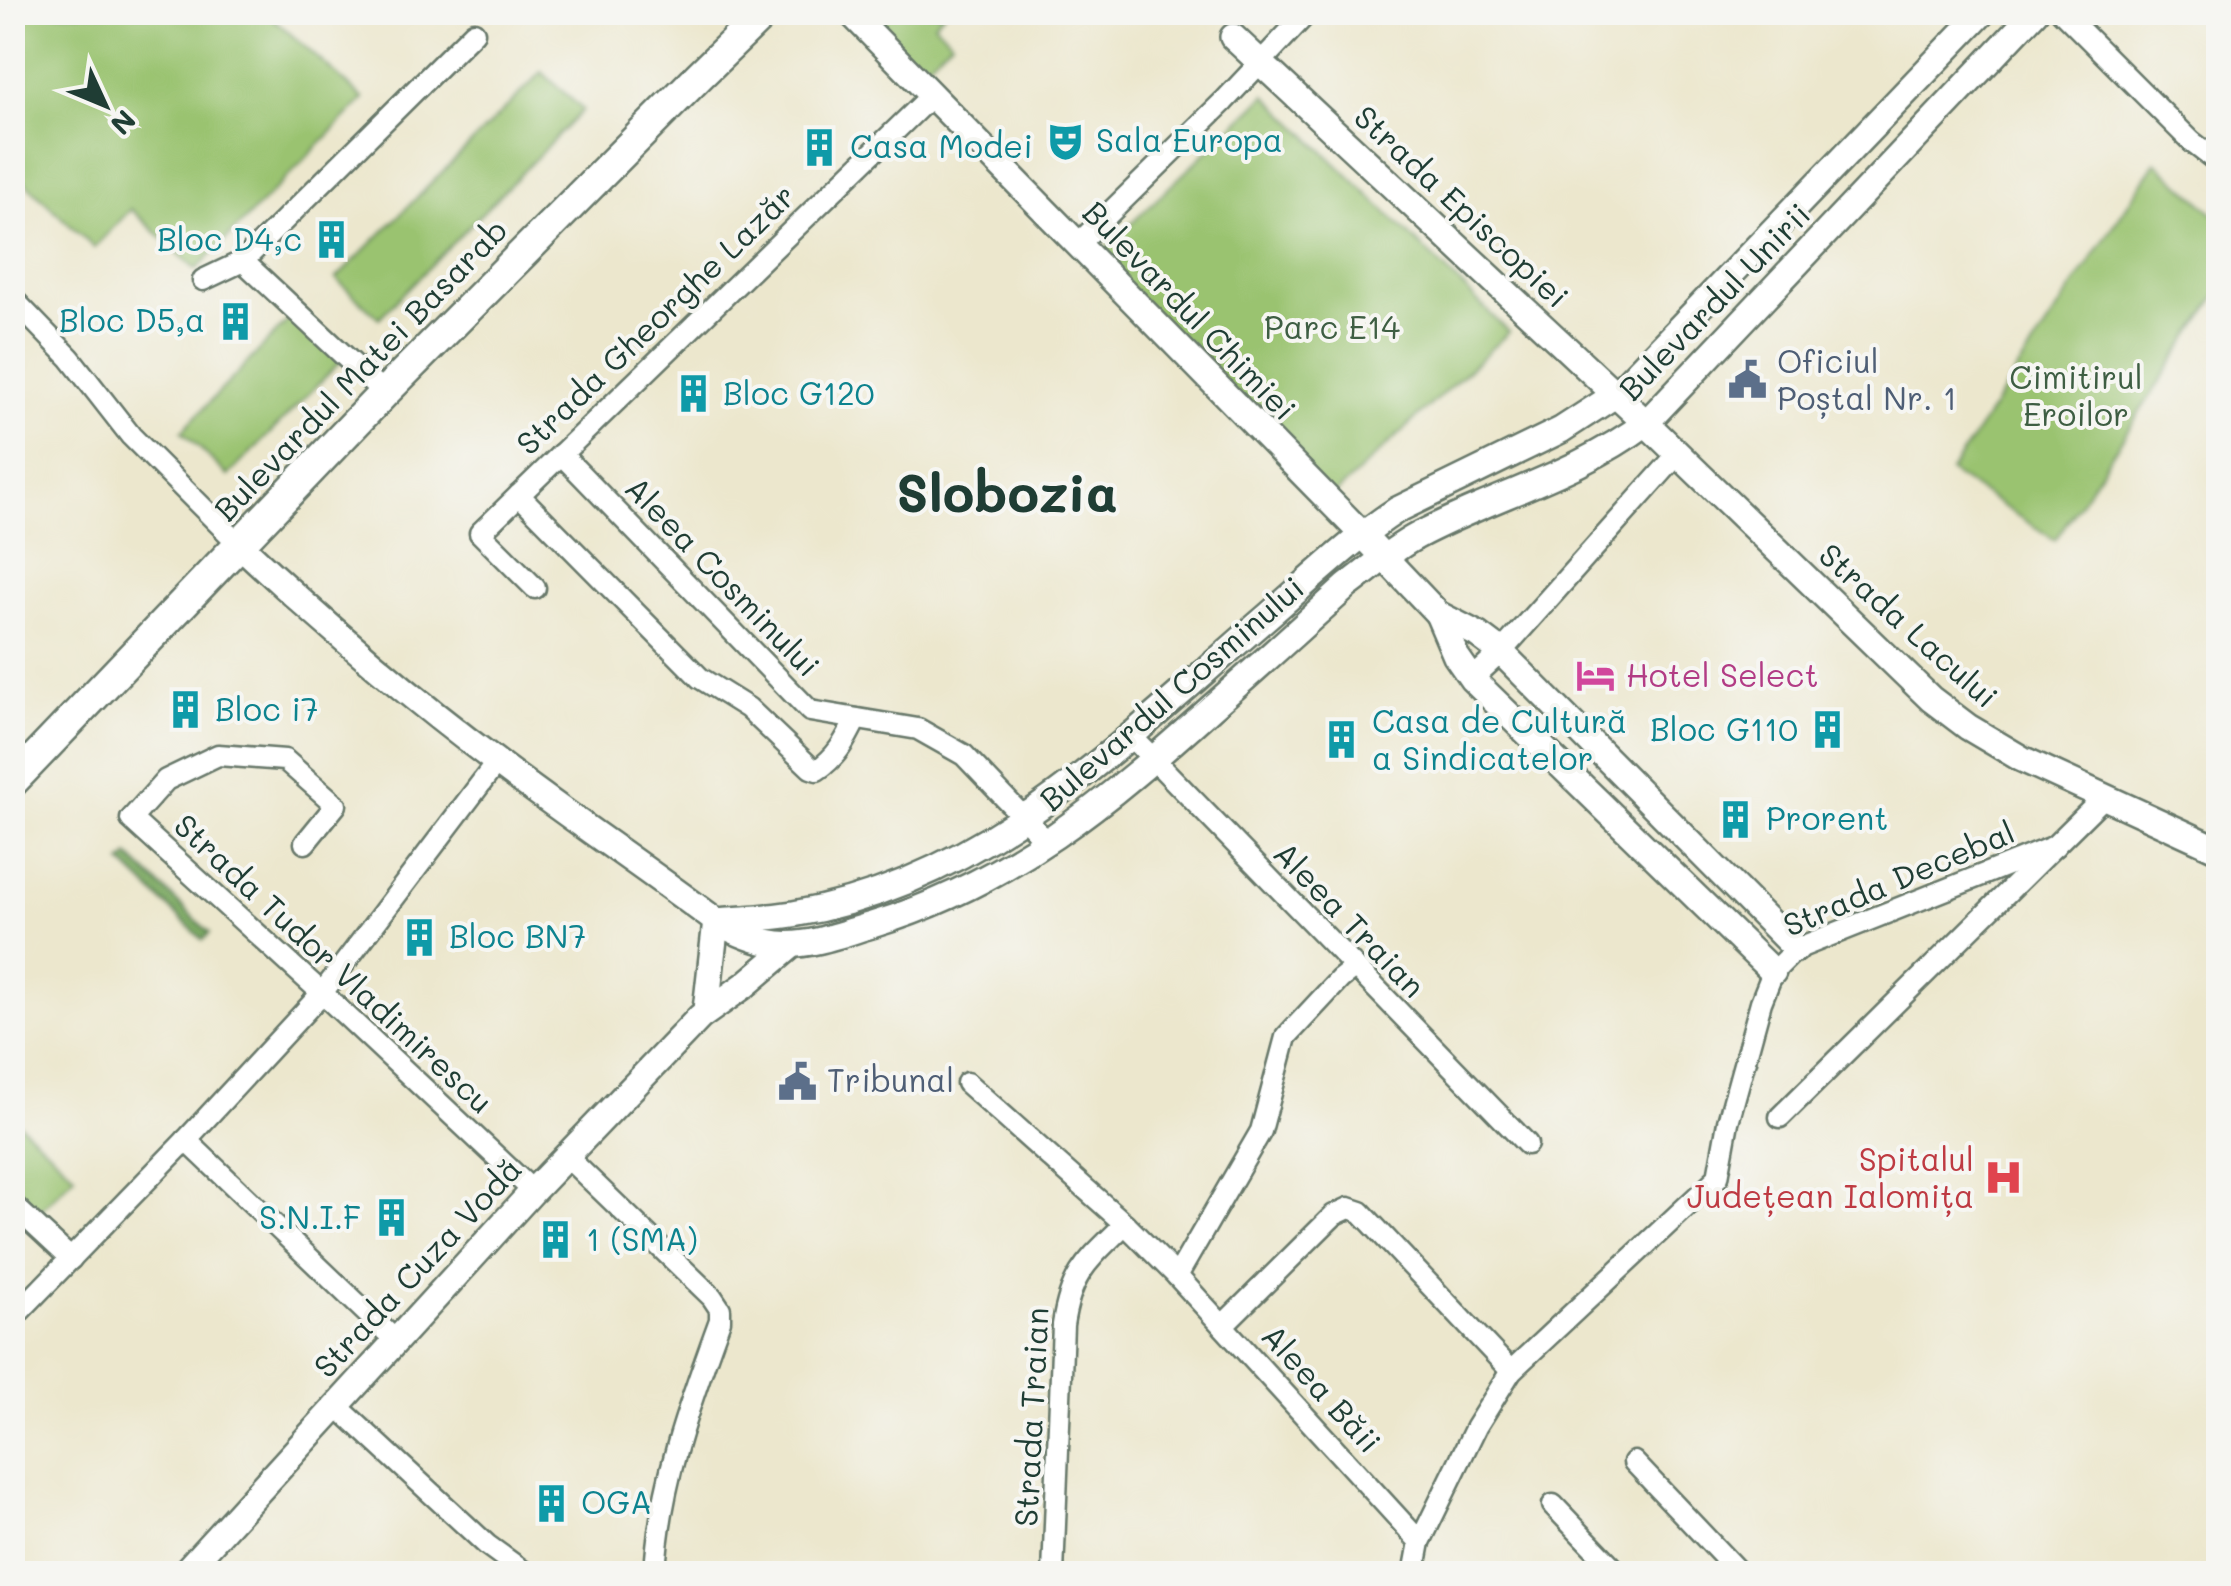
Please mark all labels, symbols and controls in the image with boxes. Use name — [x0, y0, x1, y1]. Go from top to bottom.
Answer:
north arrow — [55, 55, 155, 155]
street label: Strada Episcopiei — [1346, 95, 1579, 316]
text: N — [103, 103, 144, 143]
place label: Sala Europa — [1096, 118, 1283, 160]
theatre icon: Sala Europa — [1045, 120, 1087, 162]
place label: Casa Modei — [850, 124, 1033, 166]
building icon: Casa Modei — [799, 126, 841, 168]
street label: Strada Gheorghe Lazăr — [506, 174, 803, 463]
street label: Bulevardul Chimiei — [1075, 191, 1306, 428]
street label: Bulevardul Unirii — [1609, 193, 1819, 408]
street label: Bulevardul Matei Basarab — [204, 208, 515, 529]
place label: Bloc D4,c — [157, 217, 302, 259]
building icon: Bloc D4,c — [311, 219, 353, 261]
place label: Bloc D5,a — [59, 298, 205, 340]
building icon: Bloc D5,a — [214, 300, 256, 342]
park label: Parc E14 — [1264, 305, 1400, 347]
place label: Oficiul Poștal Nr. 1 — [1777, 339, 1957, 419]
park label: Cimitirul Eroilor — [2009, 355, 2143, 434]
public building icon: Oficiul Poștal Nr. 1 — [1726, 359, 1768, 401]
place label: Bloc G120 — [723, 371, 875, 413]
building icon: Bloc G120 — [672, 373, 714, 415]
district label: Slobozia — [896, 457, 1118, 525]
street label: Aleea Cosminului — [617, 466, 830, 685]
street label: Strada Lacului — [1811, 533, 2008, 716]
street label: Bulevardul Cosminului — [1030, 566, 1312, 819]
place label: Hotel Select — [1626, 653, 1819, 695]
hotel icon: Hotel Select — [1575, 655, 1617, 697]
place label: Bloc i7 — [215, 687, 319, 729]
building icon: Bloc i7 — [164, 689, 206, 731]
place label: Casa de Cultură a Sindicatelor — [1372, 699, 1627, 778]
place label: Bloc G110 — [1650, 707, 1798, 749]
building icon: Bloc G110 — [1807, 709, 1849, 751]
building icon: Casa de Cultură a Sindicatelor — [1321, 719, 1363, 761]
place label: Prorent — [1766, 796, 1888, 838]
building icon: Prorent — [1715, 798, 1757, 840]
street label: Strada Tudor Vladimirescu — [166, 804, 503, 1121]
street label: Strada Decebal — [1776, 810, 2020, 945]
street label: Aleea Traian — [1265, 832, 1435, 1006]
place label: Bloc BN7 — [449, 914, 586, 956]
building icon: Bloc BN7 — [398, 916, 440, 958]
place label: Tribunal — [827, 1058, 954, 1100]
public building icon: Tribunal — [776, 1060, 818, 1102]
place label: Spitalul Județean Ialomița — [1687, 1137, 1974, 1217]
street label: Strada Cuza Vodă — [303, 1147, 530, 1386]
hospital icon: Spitalul Județean Ialomița — [1983, 1157, 2025, 1199]
place label: S.N.I.F — [259, 1195, 361, 1237]
building icon: S.N.I.F — [370, 1197, 412, 1239]
place label: 1 (SMA) — [586, 1217, 698, 1259]
building icon: 1 (SMA) — [535, 1219, 577, 1261]
street label: Strada Traian — [1003, 1306, 1057, 1528]
street label: Aleea Băii — [1254, 1314, 1391, 1461]
place label: OGA — [581, 1480, 652, 1522]
building icon: OGA — [530, 1482, 572, 1524]

